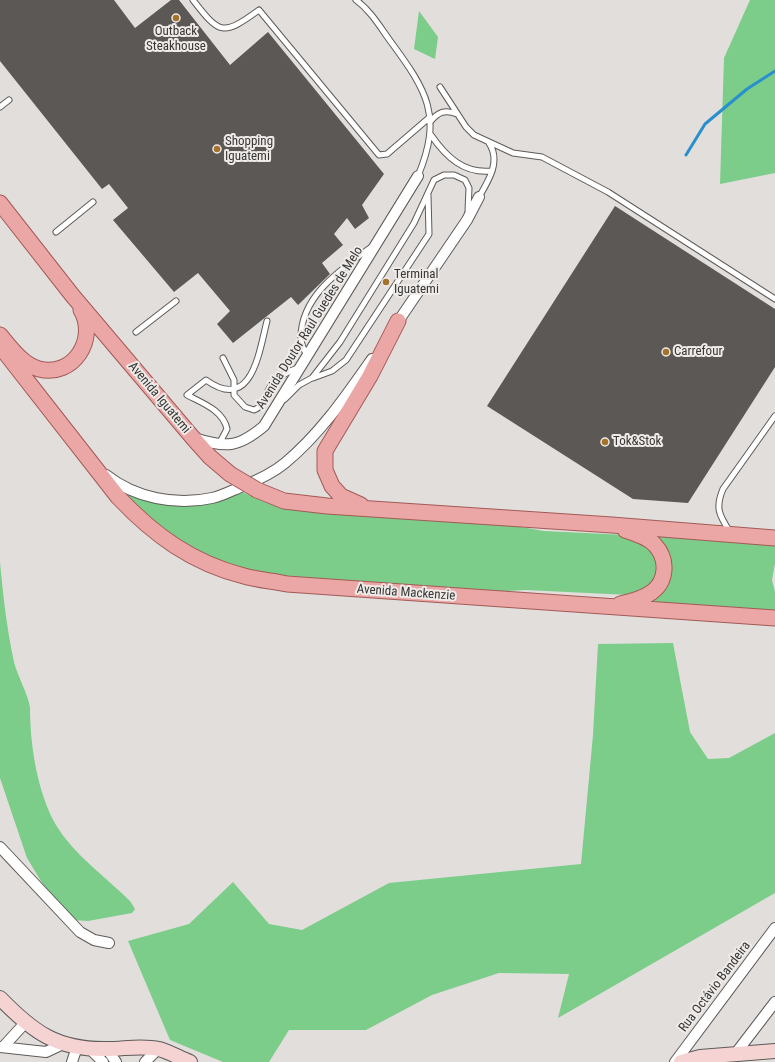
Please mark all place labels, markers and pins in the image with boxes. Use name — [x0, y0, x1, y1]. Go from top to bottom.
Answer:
marker: Outback Steakhouse — [171, 13, 181, 23]
place label: Outback Steakhouse — [146, 24, 206, 55]
place label: Shopping Iguatemi — [225, 134, 273, 165]
marker: Shopping Iguatemi — [212, 144, 222, 154]
place label: Terminal Iguatemi — [394, 267, 439, 298]
marker: Terminal Iguatemi — [381, 277, 391, 287]
place label: Carrefour — [674, 344, 722, 360]
marker: Carrefour — [661, 347, 671, 357]
place label: Tok&Stok — [613, 434, 661, 450]
marker: Tok&Stok — [600, 437, 610, 447]

